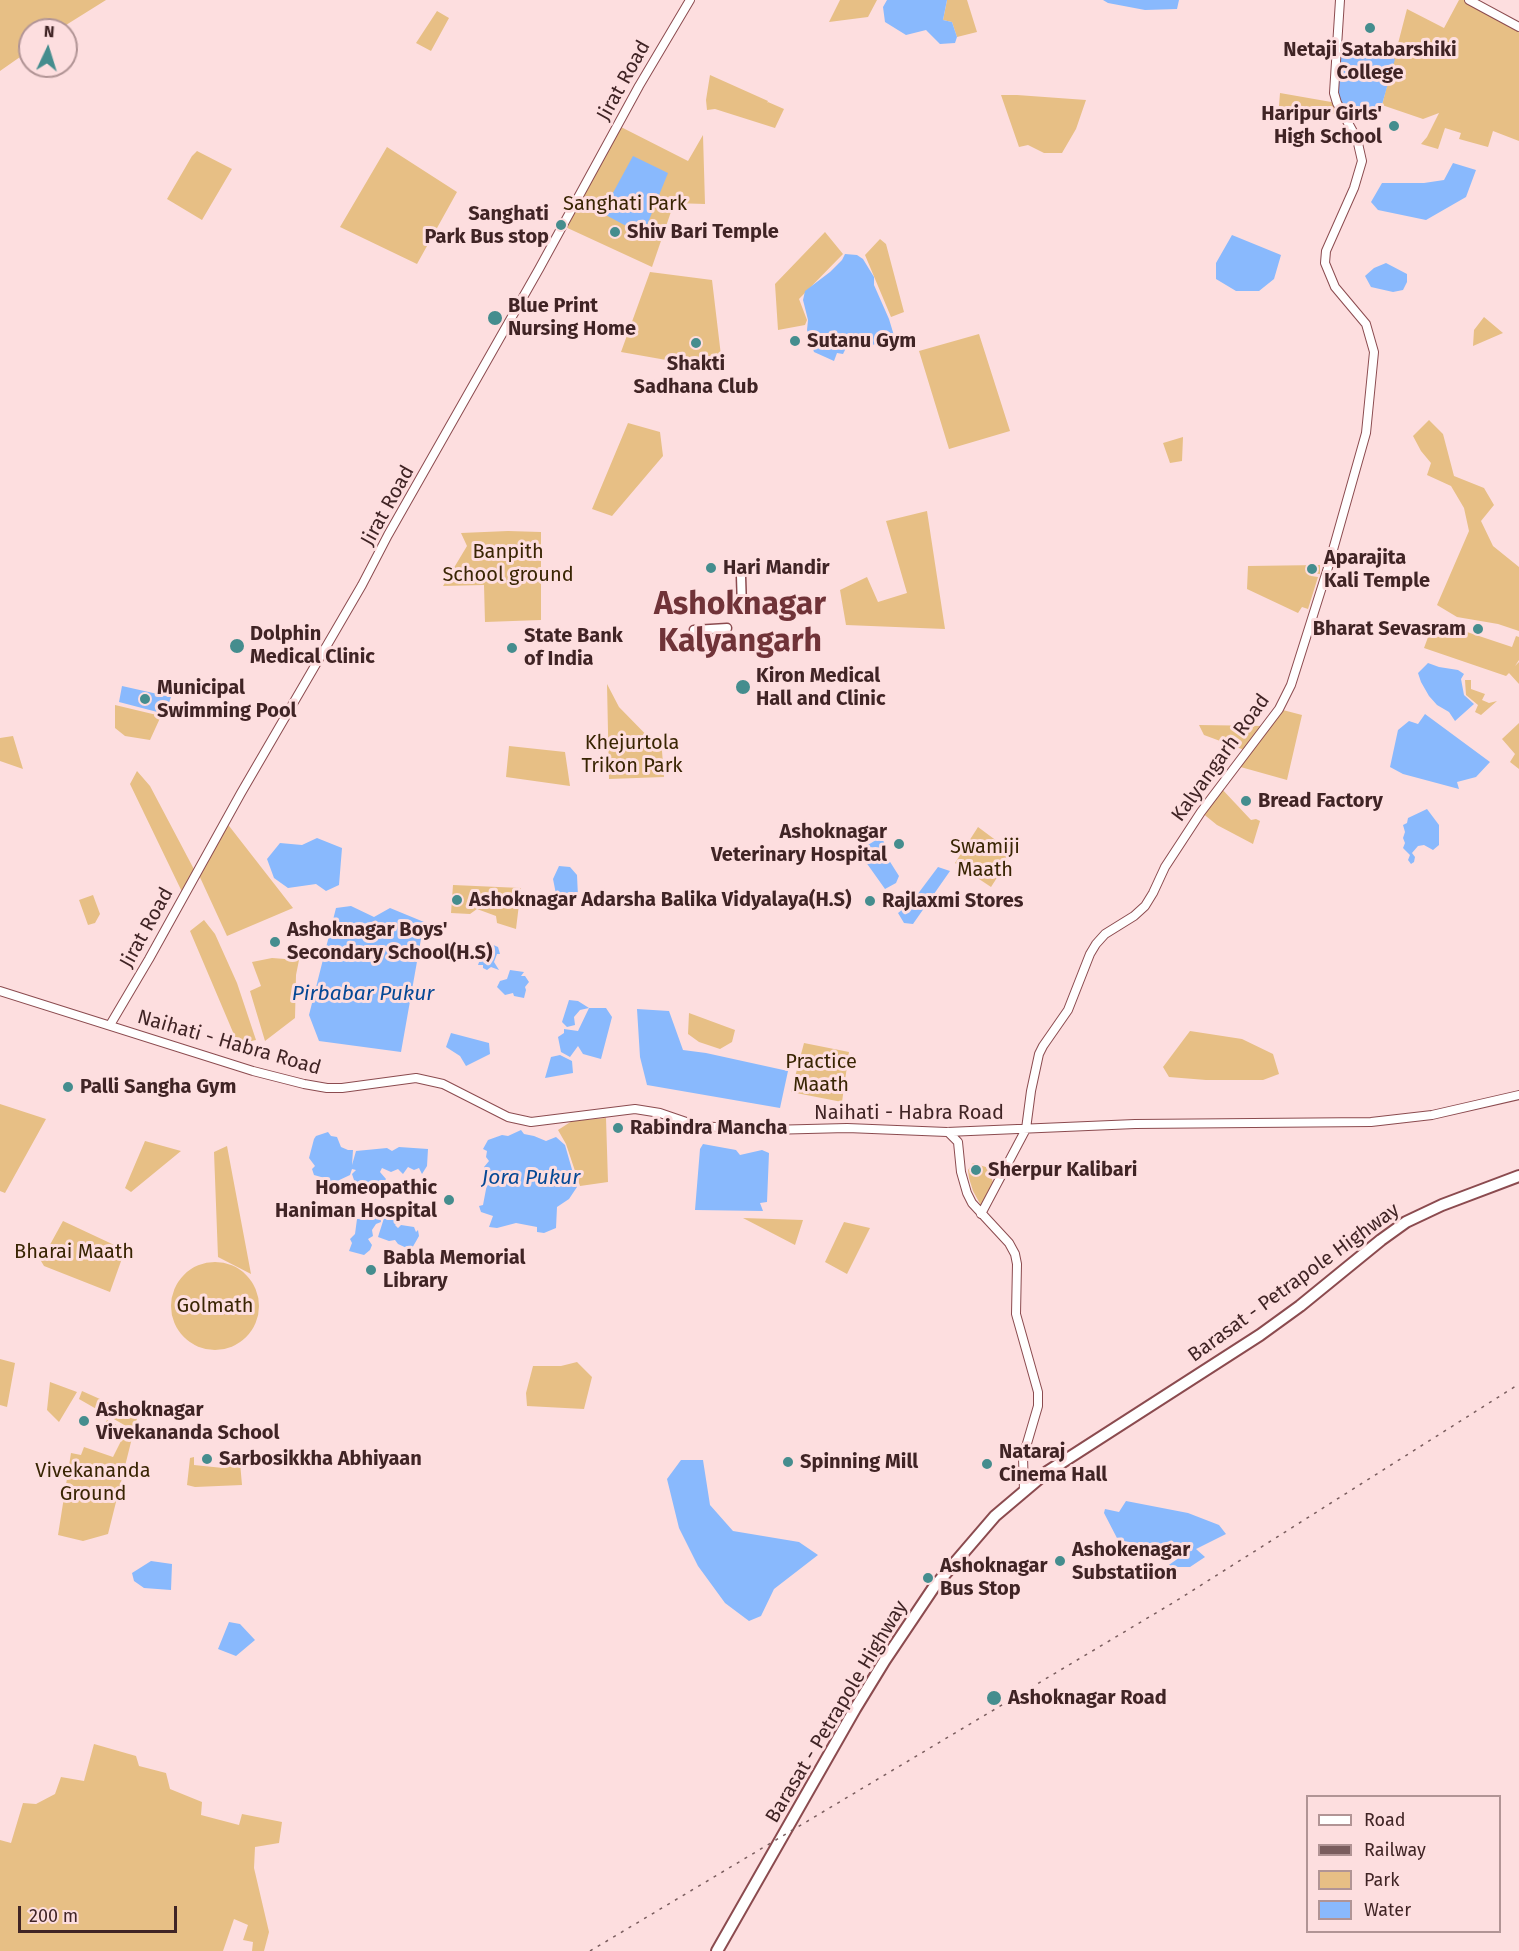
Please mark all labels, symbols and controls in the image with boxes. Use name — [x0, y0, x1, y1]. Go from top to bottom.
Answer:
north arrow — [18, 18, 78, 78]
marker: Netaji Satabarshiki College — [1363, 21, 1377, 35]
text: N — [43, 22, 55, 41]
street label: Jirat Road — [592, 37, 656, 125]
place label: Netaji Satabarshiki College — [1283, 38, 1457, 85]
place label: Haripur Girls' High School — [1261, 102, 1382, 149]
marker: Haripur Girls' High School — [1387, 119, 1401, 133]
park label: Sanghati Park — [563, 192, 687, 216]
place label: Sanghati Park Bus stop — [424, 202, 549, 249]
marker: Sanghati Park Bus stop — [554, 218, 568, 232]
place label: Shiv Bari Temple — [627, 220, 779, 244]
marker: Shiv Bari Temple — [608, 225, 622, 239]
place label: Blue Print Nursing Home — [508, 294, 636, 341]
marker: Blue Print Nursing Home — [486, 309, 504, 327]
place label: Sutanu Gym — [807, 329, 916, 353]
marker: Sutanu Gym — [788, 334, 802, 348]
marker: Shakti Sadhana Club — [689, 336, 703, 350]
place label: Shakti Sadhana Club — [634, 352, 758, 399]
street label: Jirat Road — [356, 462, 420, 550]
park label: Banpith School ground — [442, 540, 574, 587]
place label: Aparajita Kali Temple — [1324, 546, 1430, 593]
place label: Hari Mandir — [723, 556, 830, 580]
marker: Hari Mandir — [704, 561, 718, 575]
marker: Aparajita Kali Temple — [1305, 562, 1319, 576]
district label: Ashoknagar Kalyangarh — [654, 586, 826, 661]
place label: Bharat Sevasram — [1313, 617, 1466, 641]
place label: Dolphin Medical Clinic — [250, 622, 375, 669]
marker: Bharat Sevasram — [1471, 622, 1485, 636]
place label: State Bank of India — [524, 624, 623, 671]
marker: Dolphin Medical Clinic — [228, 637, 246, 655]
marker: State Bank of India — [505, 641, 519, 655]
place label: Kiron Medical Hall and Clinic — [756, 664, 886, 711]
place label: Municipal Swimming Pool — [157, 676, 296, 723]
marker: Kiron Medical Hall and Clinic — [734, 678, 752, 696]
street label: Kalyangarh Road — [1167, 690, 1275, 826]
marker: Municipal Swimming Pool — [138, 692, 152, 706]
park label: Khejurtola Trikon Park — [581, 731, 683, 778]
place label: Bread Factory — [1258, 789, 1383, 813]
marker: Bread Factory — [1239, 794, 1253, 808]
place label: Ashoknagar Veterinary Hospital — [711, 820, 887, 867]
park label: Swamiji Maath — [950, 835, 1020, 882]
marker: Ashoknagar Veterinary Hospital — [892, 837, 906, 851]
street label: Jirat Road — [115, 884, 179, 972]
place label: Ashoknagar Adarsha Balika Vidyalaya(H.S) — [469, 888, 852, 912]
place label: Rajlaxmi Stores — [882, 889, 1023, 913]
marker: Ashoknagar Adarsha Balika Vidyalaya(H.S) — [450, 893, 464, 907]
marker: Rajlaxmi Stores — [863, 894, 877, 908]
place label: Ashoknagar Boys' Secondary School(H.S) — [287, 918, 492, 965]
marker: Ashoknagar Boys' Secondary School(H.S) — [268, 935, 282, 949]
water label: Pirbabar Pukur — [292, 981, 434, 1007]
street label: Naihati - Habra Road — [134, 1005, 324, 1081]
park label: Practice Maath — [785, 1050, 857, 1097]
place label: Palli Sangha Gym — [80, 1075, 236, 1099]
marker: Palli Sangha Gym — [61, 1080, 75, 1094]
street label: Naihati - Habra Road — [814, 1101, 1004, 1125]
place label: Rabindra Mancha — [630, 1116, 788, 1140]
marker: Rabindra Mancha — [611, 1121, 625, 1135]
place label: Sherpur Kalibari — [988, 1158, 1137, 1182]
marker: Sherpur Kalibari — [969, 1163, 983, 1177]
water label: Jora Pukur — [482, 1165, 580, 1191]
place label: Homeopathic Haniman Hospital — [275, 1176, 437, 1223]
marker: Homeopathic Haniman Hospital — [442, 1193, 456, 1207]
street label: Barasat - Petrapole Highway — [1184, 1198, 1404, 1368]
park label: Bharai Maath — [14, 1240, 134, 1264]
place label: Babla Memorial Library — [383, 1246, 525, 1293]
marker: Babla Memorial Library — [364, 1263, 378, 1277]
park label: Golmath — [176, 1294, 254, 1318]
place label: Ashoknagar Vivekananda School — [96, 1398, 279, 1445]
marker: Ashoknagar Vivekananda School — [77, 1414, 91, 1428]
place label: Nataraj Cinema Hall — [999, 1440, 1107, 1487]
place label: Sarbosikkha Abhiyaan — [219, 1447, 422, 1471]
place label: Spinning Mill — [800, 1450, 918, 1474]
marker: Sarbosikkha Abhiyaan — [200, 1452, 214, 1466]
marker: Spinning Mill — [781, 1455, 795, 1469]
marker: Nataraj Cinema Hall — [980, 1457, 994, 1471]
park label: Vivekananda Ground — [35, 1459, 151, 1506]
place label: Ashokenagar Substatiion — [1072, 1538, 1190, 1585]
place label: Ashoknagar Bus Stop — [940, 1554, 1048, 1601]
marker: Ashokenagar Substatiion — [1053, 1554, 1067, 1568]
marker: Ashoknagar Bus Stop — [921, 1571, 935, 1585]
street label: Barasat - Petrapole Highway — [761, 1596, 913, 1828]
place label: Ashoknagar Road — [1008, 1686, 1167, 1710]
marker: Ashoknagar Road — [985, 1689, 1003, 1707]
legend — [1306, 1795, 1501, 1933]
text: Road — [1364, 1809, 1406, 1831]
text: Railway — [1364, 1839, 1426, 1861]
text: Park — [1364, 1869, 1399, 1891]
scale bar — [21, 1894, 180, 1932]
text: Water — [1364, 1899, 1411, 1921]
text: 200 m — [29, 1905, 78, 1927]

